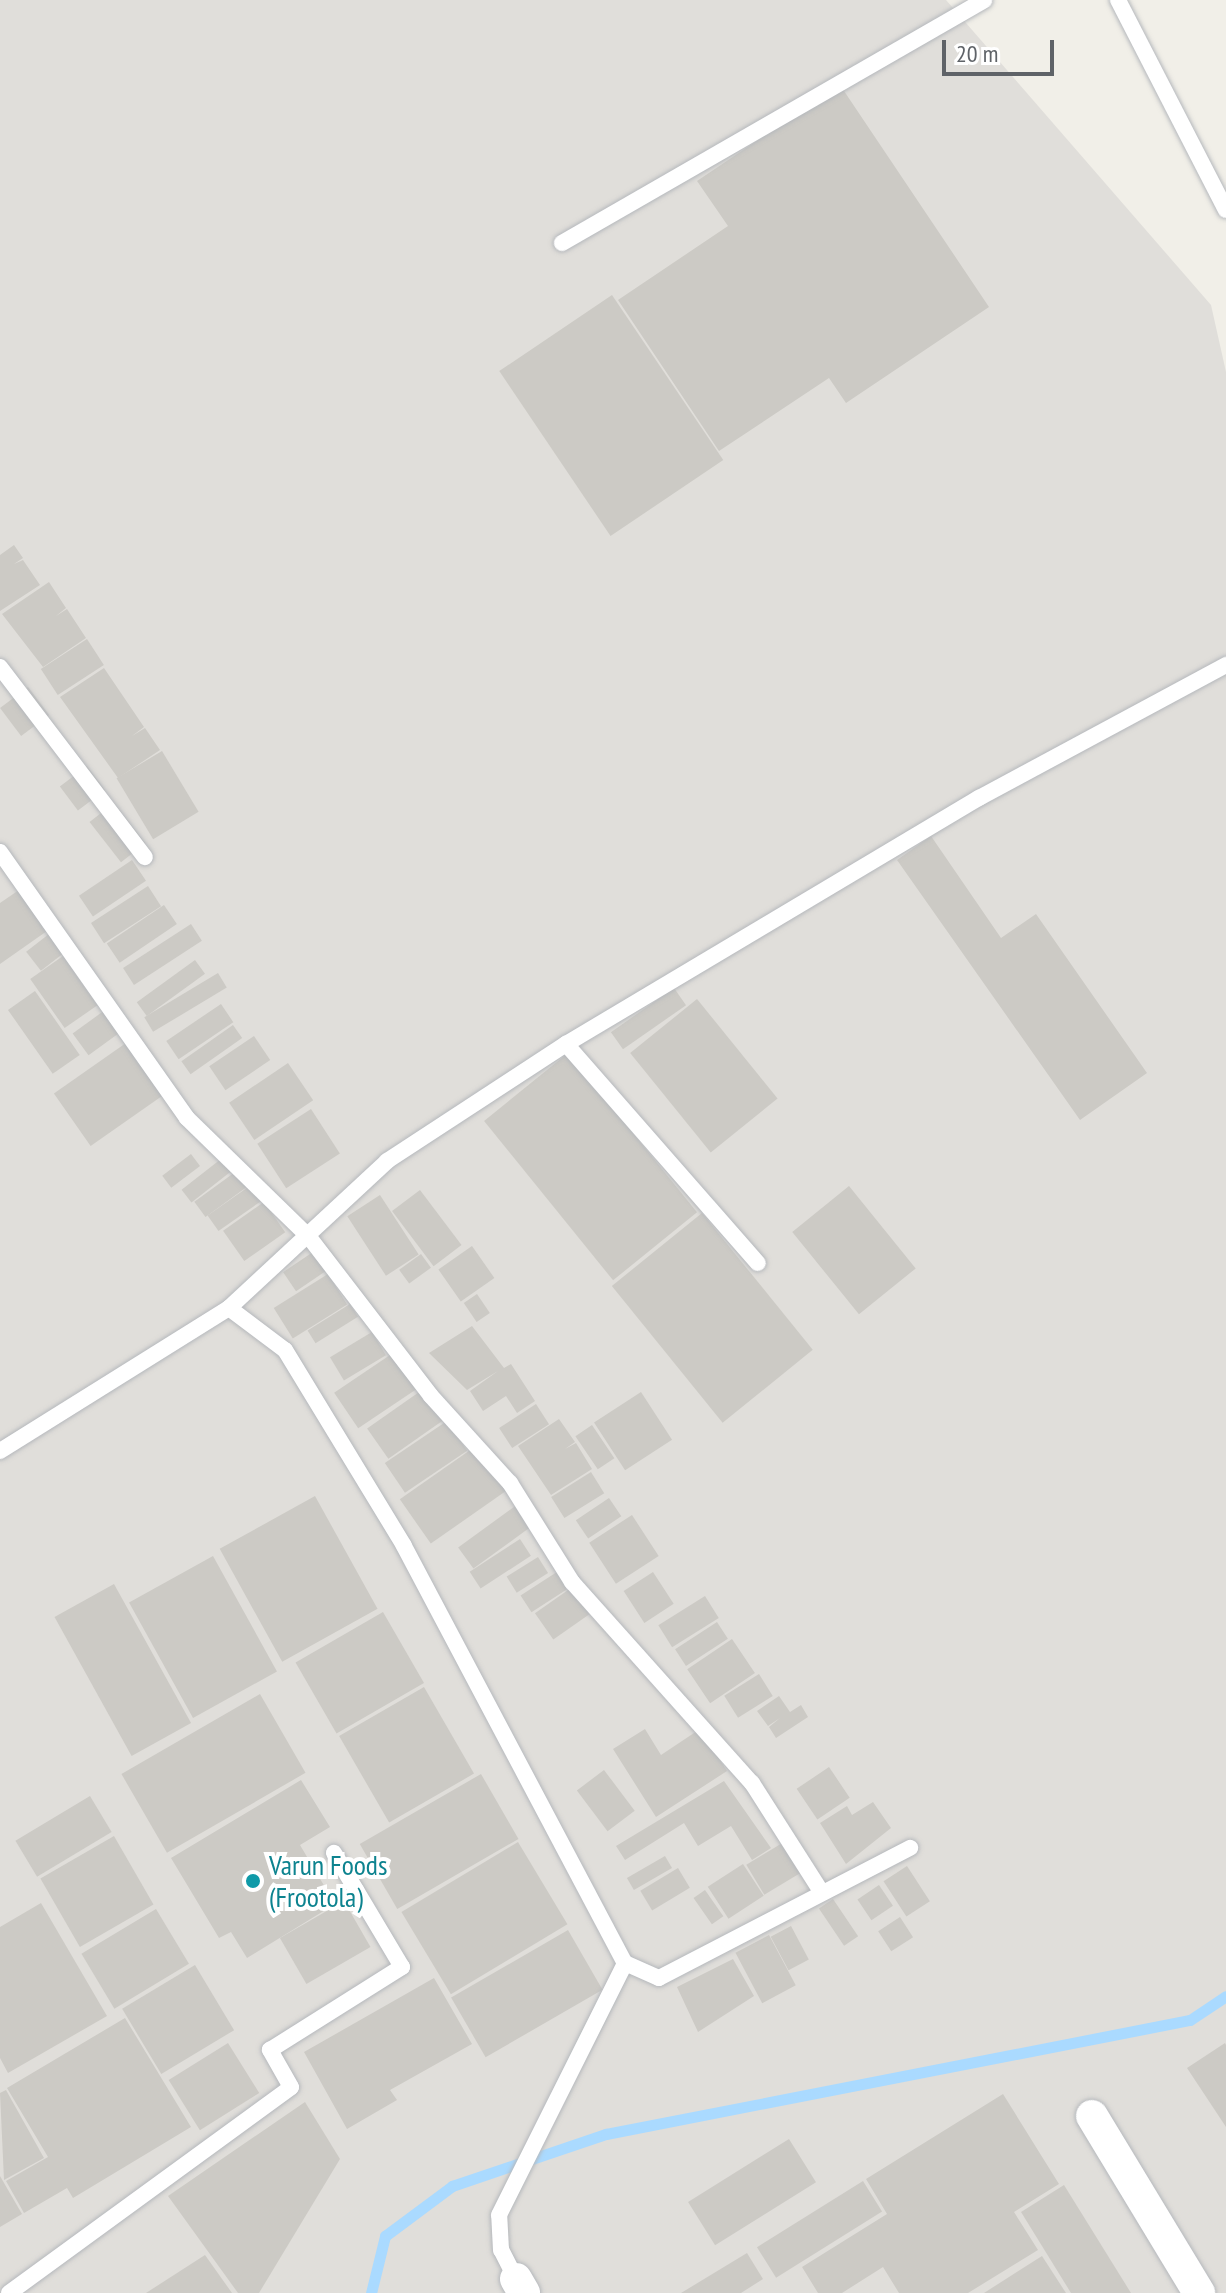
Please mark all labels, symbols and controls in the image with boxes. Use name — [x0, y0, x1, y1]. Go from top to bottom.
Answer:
scale bar — [946, 24, 1058, 74]
text: 20 m — [956, 38, 998, 69]
place label: Varun Foods (Frootola) — [269, 1848, 387, 1914]
marker: Varun Foods (Frootola) — [244, 1872, 262, 1890]

